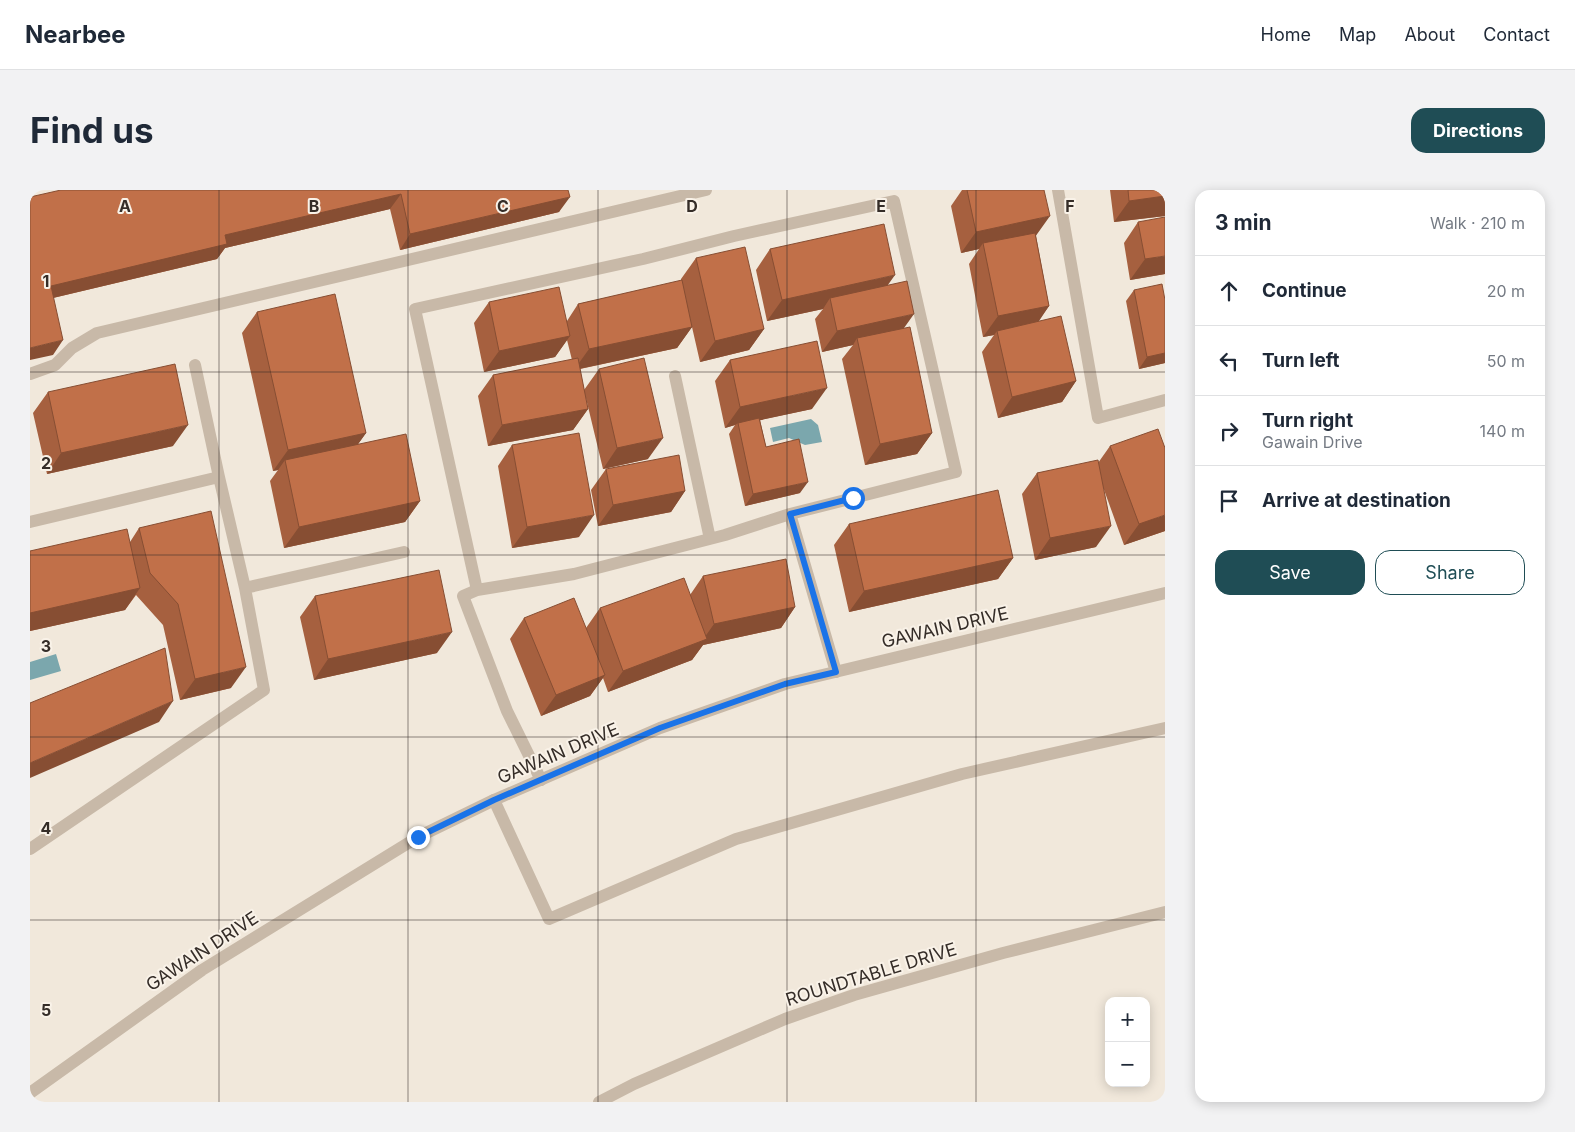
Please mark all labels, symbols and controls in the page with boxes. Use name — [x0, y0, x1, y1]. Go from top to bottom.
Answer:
text: Nearbee — [25, 20, 126, 49]
text: Home — [1261, 24, 1311, 45]
text: Map — [1339, 24, 1376, 45]
text: About — [1404, 24, 1455, 45]
text: Contact — [1483, 24, 1550, 45]
button: Directions — [1411, 108, 1545, 153]
text: Find us — [30, 109, 154, 151]
text: A — [119, 196, 131, 216]
text: B — [309, 196, 319, 216]
text: C — [497, 196, 509, 216]
text: D — [686, 196, 698, 216]
text: E — [876, 196, 886, 216]
text: F — [1065, 196, 1075, 216]
text: 3 min — [1215, 210, 1271, 235]
text: Walk · 210 m — [1430, 213, 1525, 233]
text: 1 — [43, 271, 49, 291]
icon: ahead — [1215, 277, 1243, 305]
text: Continue — [1262, 279, 1347, 302]
text: 20 m — [1487, 281, 1525, 301]
icon: left — [1215, 347, 1243, 375]
text: Turn left — [1262, 349, 1340, 372]
text: 50 m — [1487, 351, 1525, 371]
text: Turn right — [1262, 409, 1353, 432]
icon: right — [1215, 417, 1243, 445]
text: 140 m — [1480, 421, 1525, 441]
text: Gawain Drive — [1262, 432, 1363, 452]
text: 2 — [41, 453, 51, 473]
route start — [842, 487, 865, 510]
icon: arrive — [1215, 487, 1243, 515]
text: Arrive at destination — [1262, 489, 1451, 512]
button: Save — [1215, 550, 1365, 595]
button: Share — [1375, 550, 1525, 595]
street label: GAWAIN DRIVE — [879, 602, 1011, 652]
text: 3 — [41, 636, 51, 656]
street label: GAWAIN DRIVE — [494, 718, 622, 788]
text: 4 — [41, 818, 52, 838]
route end — [407, 826, 430, 849]
street label: GAWAIN DRIVE — [142, 907, 262, 995]
street label: ROUNDTABLE DRIVE — [783, 938, 959, 1010]
map controls — [1105, 997, 1150, 1087]
button: + — [1105, 997, 1150, 1042]
text: 5 — [41, 1000, 51, 1020]
button: − — [1105, 1042, 1150, 1087]

